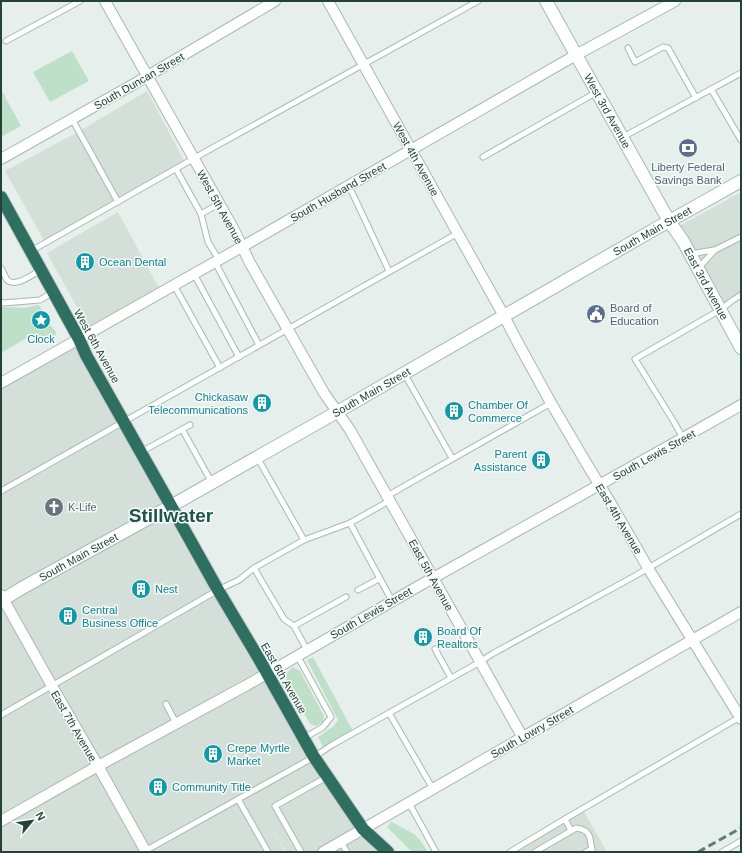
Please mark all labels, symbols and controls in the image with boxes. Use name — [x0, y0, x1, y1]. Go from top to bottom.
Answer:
street label: South Duncan Street — [92, 50, 186, 112]
street label: West 3rd Avenue — [582, 72, 633, 150]
street label: West 4th Avenue — [391, 120, 441, 198]
bank icon: Liberty Federal Savings Bank — [677, 137, 699, 159]
street label: South Husband Street — [288, 160, 388, 224]
place label: Liberty Federal Savings Bank — [651, 161, 725, 186]
street label: West 5th Avenue — [195, 168, 245, 246]
street label: South Main Street — [611, 204, 693, 258]
street label: East 3rd Avenue — [682, 245, 731, 322]
building icon: Ocean Dental — [74, 251, 96, 273]
place label: Ocean Dental — [99, 256, 166, 268]
place label: Board of Education — [610, 302, 659, 327]
public building icon: Board of Education — [585, 303, 607, 325]
street label: West 6th Avenue — [72, 307, 122, 385]
place icon: Clock — [30, 309, 52, 331]
place label: Clock — [27, 333, 55, 345]
street label: South Main Street — [330, 365, 412, 419]
place label: Chickasaw Telecommunications — [148, 391, 248, 416]
building icon: Chickasaw Telecommunications — [251, 392, 273, 414]
place label: Chamber Of Commerce — [468, 399, 529, 424]
building icon: Chamber Of Commerce — [443, 400, 465, 422]
street label: South Lewis Street — [611, 427, 697, 483]
place label: Parent Assistance — [474, 448, 527, 473]
building icon: Parent Assistance — [530, 449, 552, 471]
street label: East 4th Avenue — [593, 482, 645, 556]
church icon: K-Life — [43, 496, 65, 518]
place label: K-Life — [68, 501, 97, 513]
district label: Stillwater — [129, 505, 214, 526]
street label: South Main Street — [37, 530, 120, 584]
street label: East 5th Avenue — [406, 537, 456, 613]
building icon: Nest — [130, 578, 152, 600]
place label: Nest — [155, 583, 178, 595]
street label: South Lewis Street — [328, 585, 414, 641]
place label: Central Business Office — [82, 604, 158, 629]
building icon: Central Business Office — [57, 605, 79, 627]
place label: Board Of Realtors — [437, 625, 482, 650]
building icon: Board Of Realtors — [412, 626, 434, 648]
street label: East 6th Avenue — [259, 640, 309, 716]
street label: East 7th Avenue — [49, 688, 99, 764]
street label: South Lowry Street — [488, 703, 576, 761]
place label: Crepe Myrtle Market — [227, 742, 290, 767]
building icon: Crepe Myrtle Market — [202, 743, 224, 765]
building icon: Community Title — [147, 776, 169, 798]
place label: Community Title — [172, 781, 251, 793]
north arrow — [12, 801, 52, 841]
text: N — [34, 810, 48, 823]

